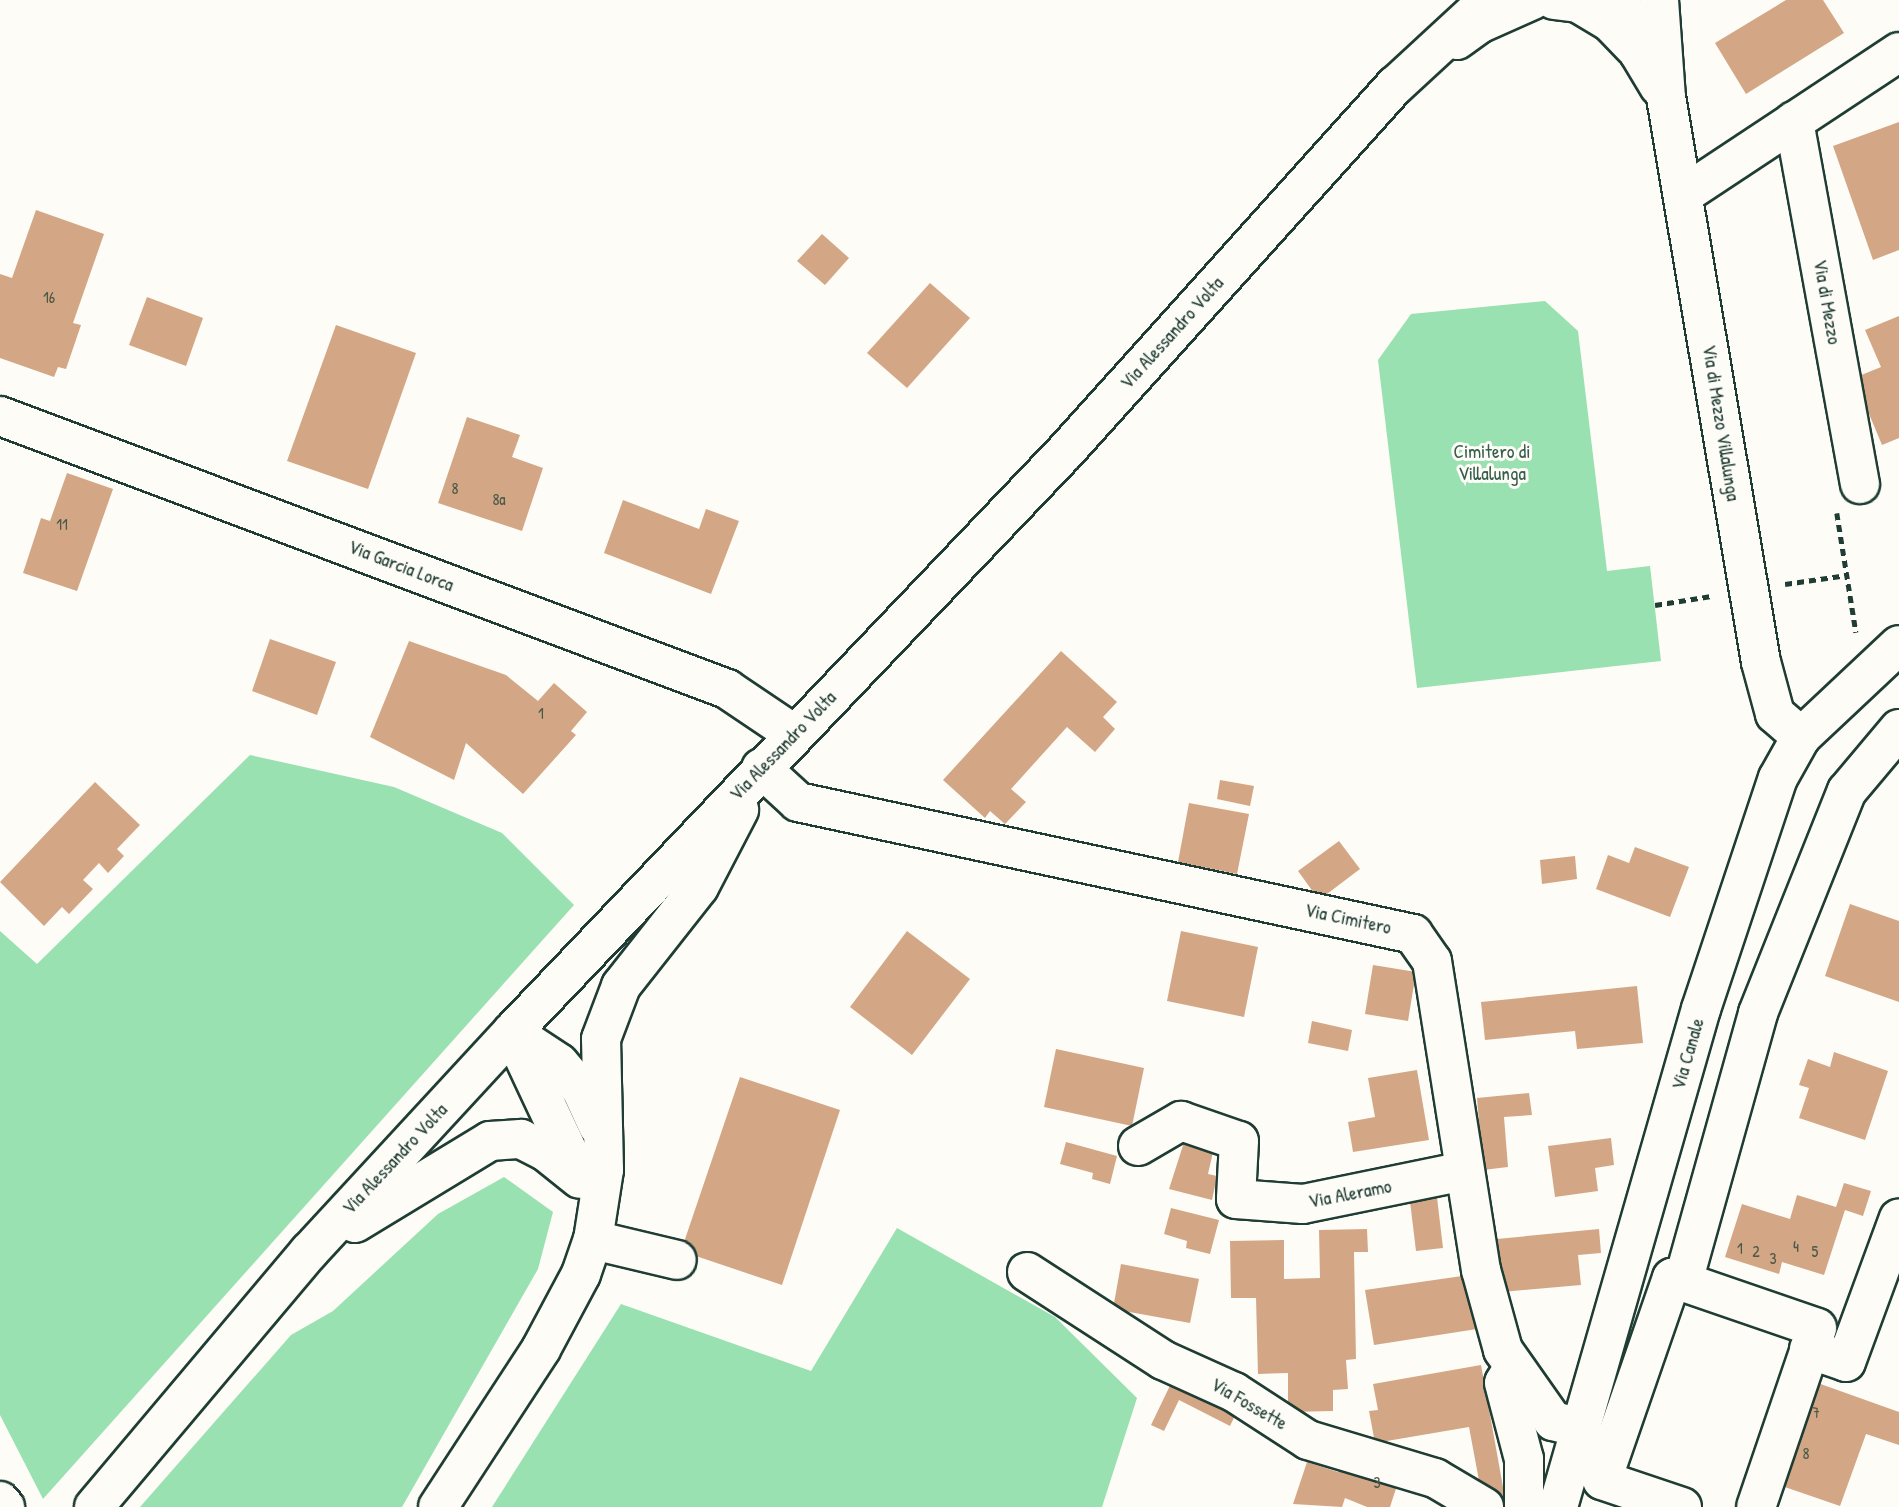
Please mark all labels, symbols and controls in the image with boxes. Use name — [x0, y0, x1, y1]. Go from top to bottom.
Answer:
street label: Via di Mezzo — [1808, 258, 1846, 346]
street label: Via Alessandro Volta — [1116, 272, 1228, 394]
house number: 16 — [43, 287, 55, 307]
street label: Via di Mezzo Villalunga — [1697, 343, 1745, 503]
park label: Cimitero di Villalunga — [1454, 441, 1530, 485]
house number: 8 — [452, 478, 458, 498]
house number: 8a — [492, 489, 506, 509]
house number: 11 — [56, 514, 68, 534]
street label: Via Garcia Lorca — [345, 535, 457, 597]
street label: Via Alessandro Volta — [725, 686, 841, 806]
house number: 1 — [538, 703, 544, 723]
street label: Via Cimitero — [1303, 899, 1393, 939]
street label: Via Canale — [1667, 1016, 1709, 1092]
street label: Via Alessandro Volta — [338, 1099, 452, 1219]
street label: Via Aleramo — [1307, 1175, 1393, 1213]
house number: 4 — [1793, 1236, 1799, 1256]
house number: 1 — [1737, 1238, 1743, 1258]
house number: 2 — [1752, 1241, 1760, 1261]
house number: 5 — [1812, 1241, 1818, 1261]
house number: 3 — [1769, 1248, 1777, 1268]
street label: Via Fossette — [1207, 1373, 1291, 1435]
house number: 7 — [1812, 1402, 1820, 1422]
house number: 8 — [1803, 1443, 1809, 1463]
house number: 3 — [1373, 1472, 1381, 1492]

